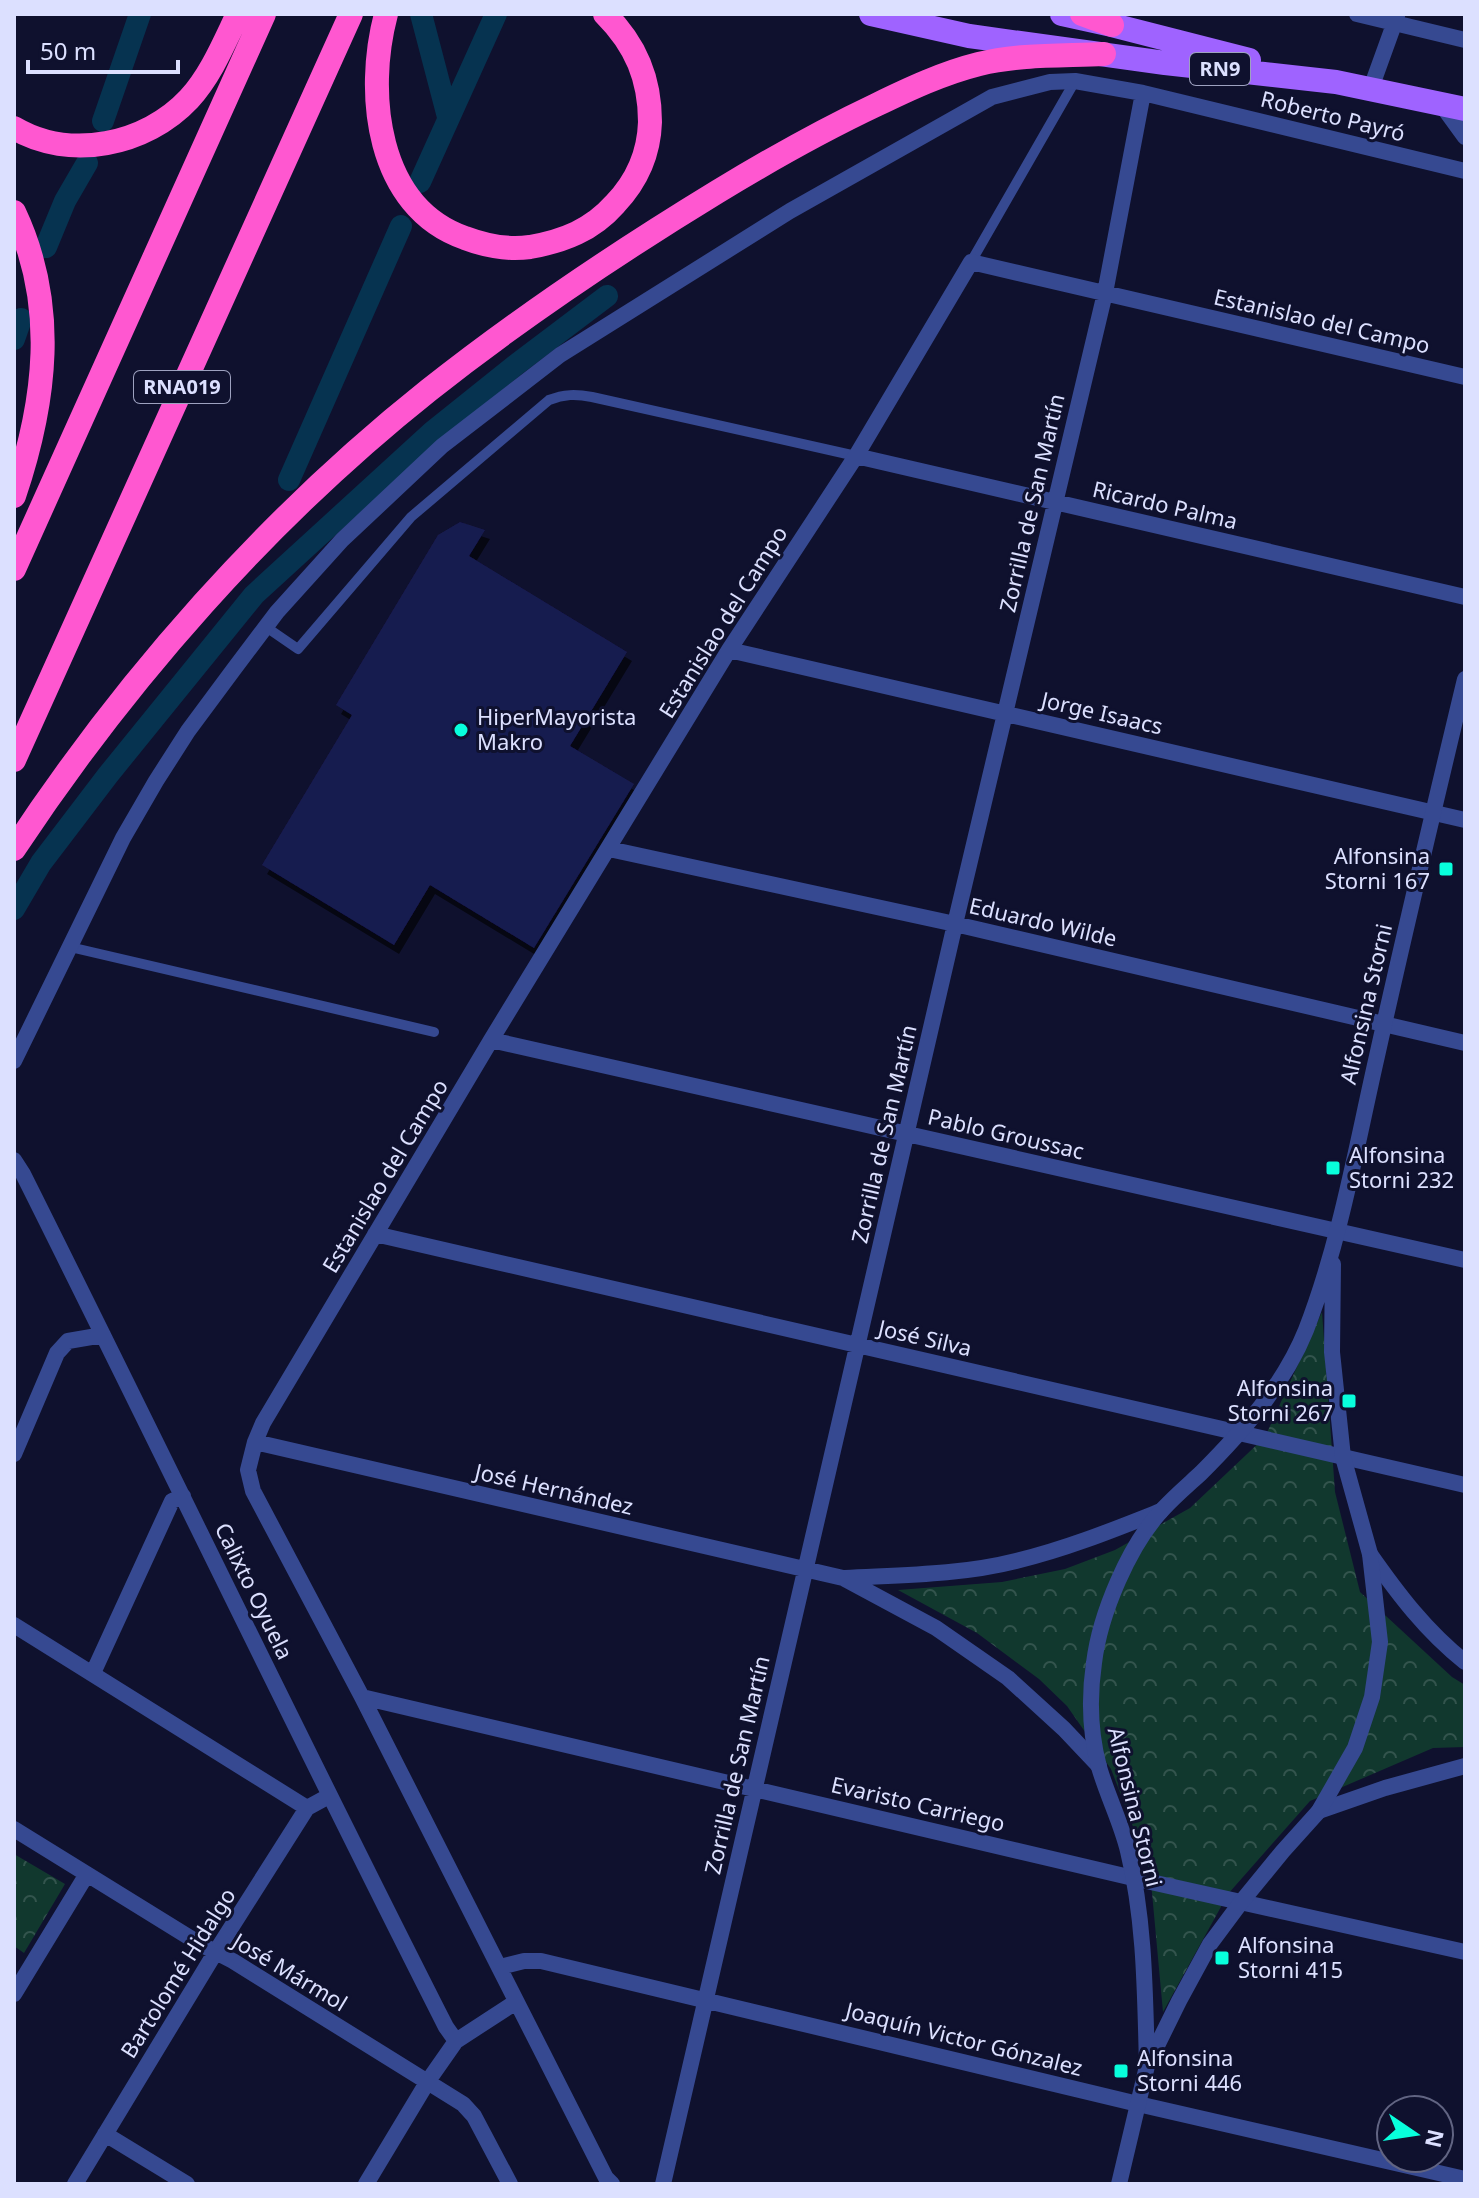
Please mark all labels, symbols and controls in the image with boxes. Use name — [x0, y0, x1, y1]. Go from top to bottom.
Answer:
scale bar — [28, 24, 178, 74]
text: 50 m — [40, 34, 96, 67]
road number: RN9 — [1190, 53, 1250, 85]
street label: Roberto Payró — [1258, 83, 1409, 147]
street label: Estanislao del Campo — [1211, 281, 1433, 359]
road number: RNA019 — [134, 371, 230, 403]
street label: Zorrilla de San Martín — [991, 391, 1071, 615]
street label: Ricardo Palma — [1090, 473, 1241, 535]
street label: Estanislao del Campo — [651, 520, 793, 723]
street label: Jorge Isaacs — [1037, 683, 1166, 741]
place label: HiperMayorista Makro — [477, 701, 636, 756]
marker: HiperMayorista Makro — [452, 721, 470, 739]
place label: Alfonsina Storni 167 — [1325, 840, 1430, 895]
marker: Alfonsina Storni 167 — [1437, 860, 1455, 878]
street label: Eduardo Wilde — [966, 889, 1120, 953]
street label: Alfonsina Storni — [1332, 921, 1398, 1087]
street label: Zorrilla de San Martín — [843, 1022, 923, 1246]
street label: Estanislao del Campo — [314, 1073, 454, 1278]
street label: Pablo Groussac — [925, 1100, 1087, 1166]
place label: Alfonsina Storni 232 — [1349, 1139, 1454, 1194]
marker: Alfonsina Storni 232 — [1324, 1159, 1342, 1177]
street label: José Silva — [874, 1311, 975, 1362]
place label: Alfonsina Storni 267 — [1228, 1372, 1333, 1427]
marker: Alfonsina Storni 267 — [1340, 1392, 1358, 1410]
street label: José Hernández — [470, 1455, 636, 1521]
street label: Calixto Oyuela — [209, 1517, 301, 1664]
street label: Zorrilla de San Martín — [696, 1653, 776, 1877]
street label: Alfonsina Storni — [1102, 1724, 1170, 1890]
street label: Evaristo Carriego — [828, 1768, 1008, 1838]
street label: Bartolomé Hidalgo — [113, 1882, 242, 2063]
street label: José Mármol — [226, 1924, 353, 2017]
place label: Alfonsina Storni 415 — [1238, 1929, 1343, 1984]
marker: Alfonsina Storni 415 — [1213, 1949, 1231, 1967]
street label: Joaquín Victor Gónzalez — [841, 1994, 1086, 2082]
place label: Alfonsina Storni 446 — [1137, 2042, 1242, 2097]
marker: Alfonsina Storni 446 — [1112, 2062, 1130, 2080]
north arrow — [1375, 2094, 1455, 2174]
text: N — [1419, 2127, 1452, 2151]

